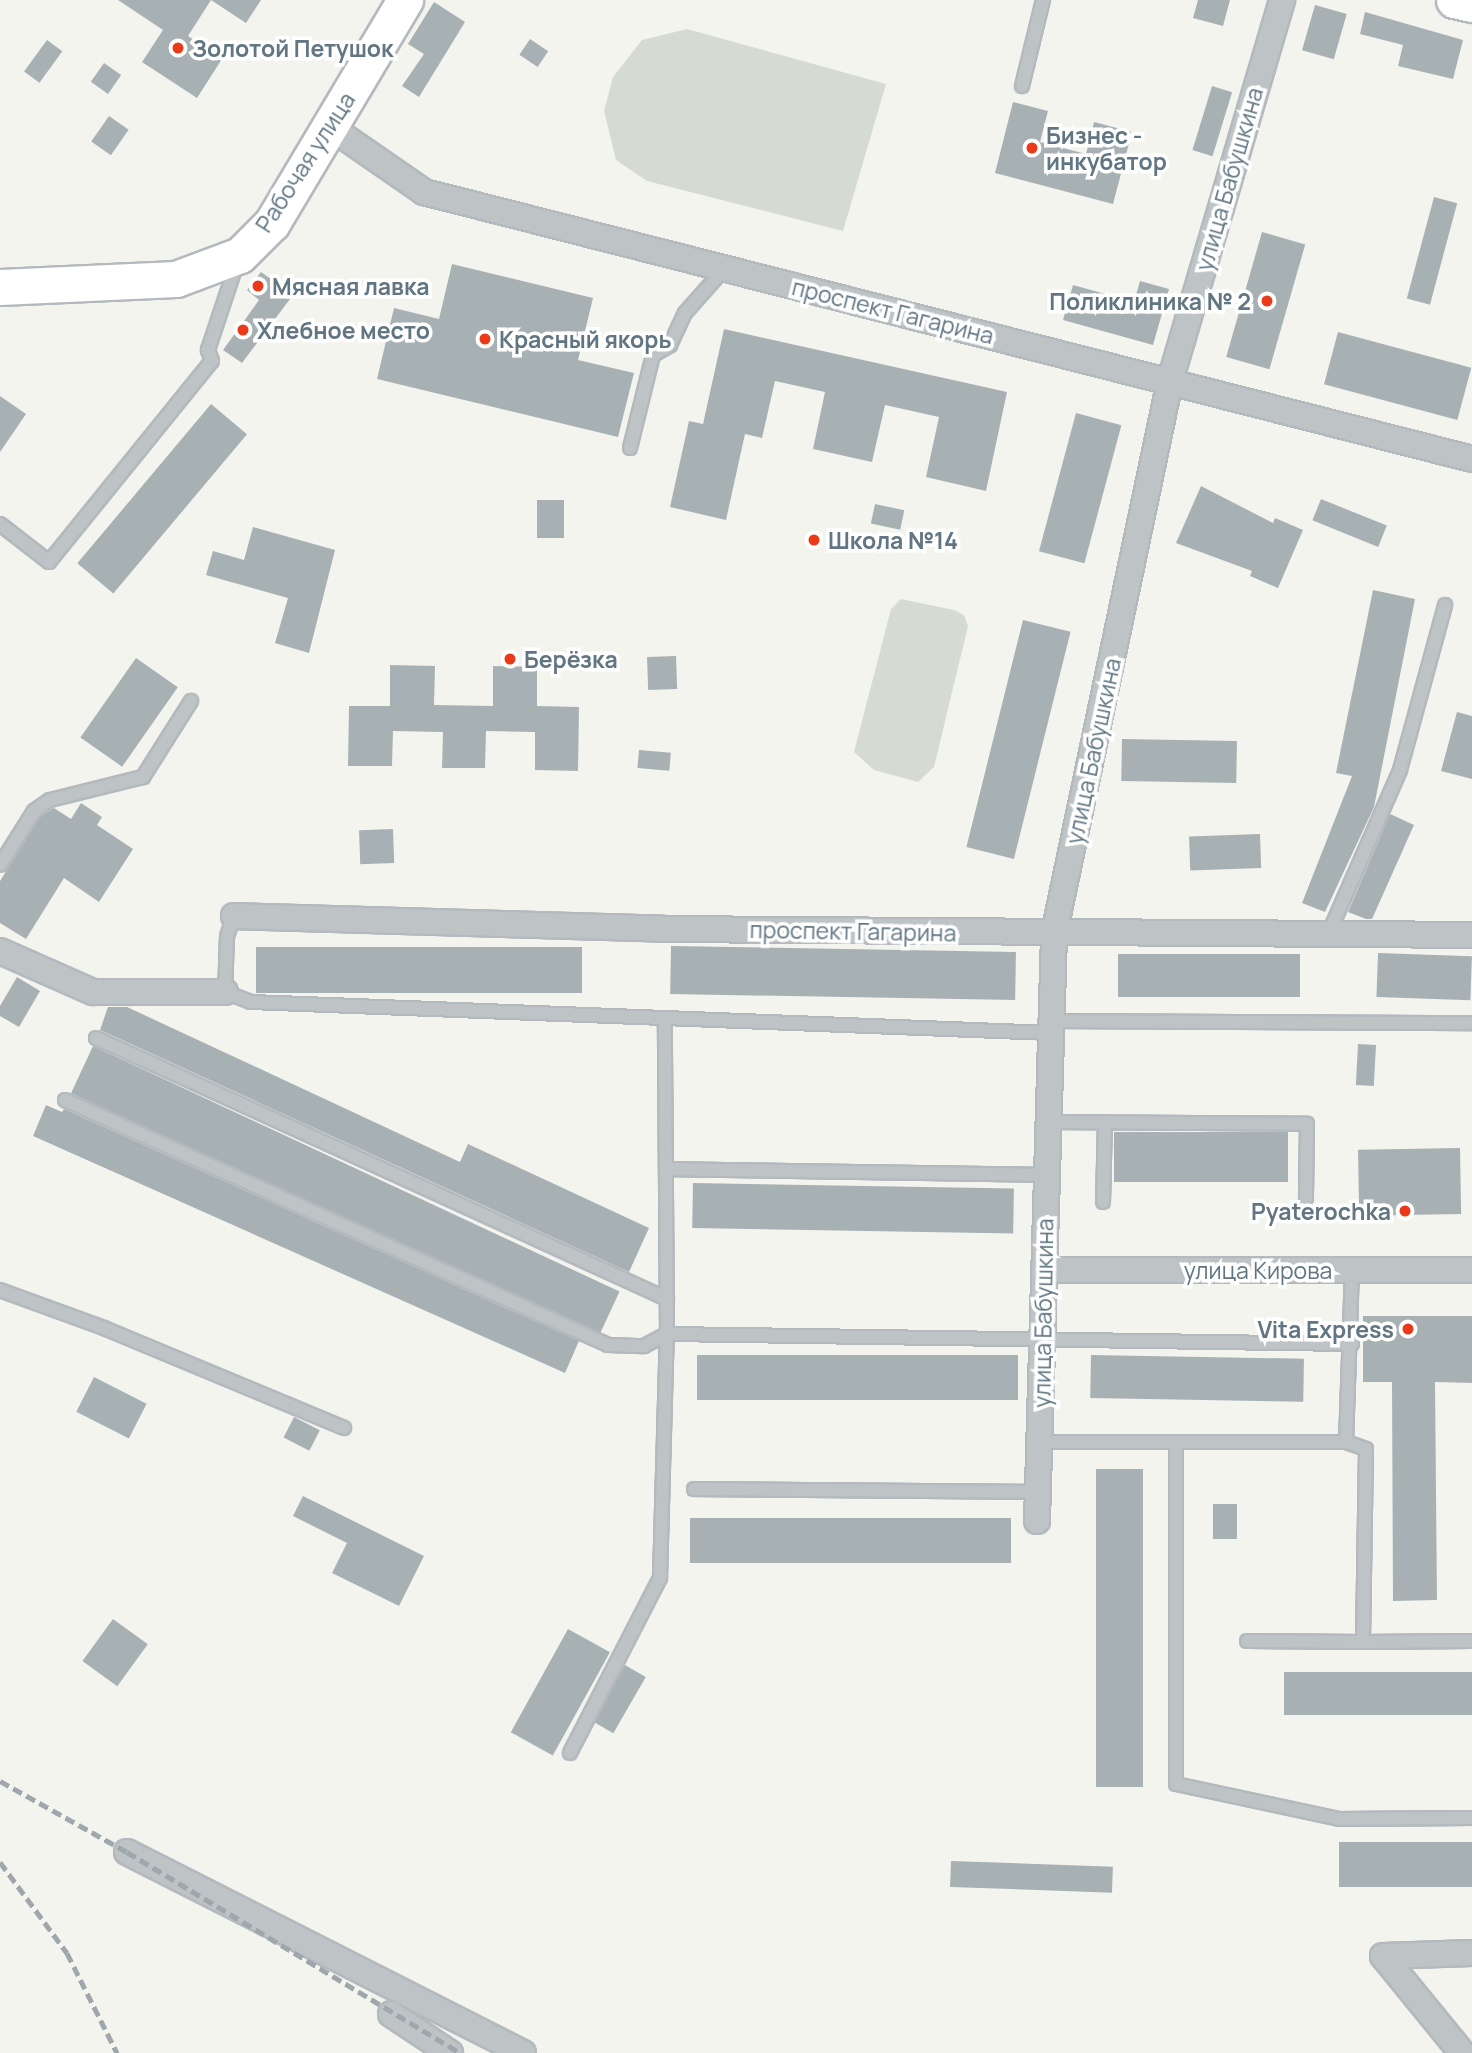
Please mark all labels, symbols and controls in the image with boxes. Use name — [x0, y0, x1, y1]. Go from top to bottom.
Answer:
place label: Золотой Петушок — [192, 34, 393, 62]
marker: Золотой Петушок — [170, 40, 186, 56]
street label: улица Бабушкина — [1190, 84, 1268, 274]
street label: Рабочая улица — [250, 87, 360, 237]
place label: Бизнес - инкубатор — [1046, 121, 1167, 175]
marker: Бизнес - инкубатор — [1024, 140, 1040, 156]
place label: Мясная лавка — [272, 272, 430, 300]
street label: проспект Гагарина — [789, 273, 997, 349]
marker: Мясная лавка — [250, 278, 266, 294]
place label: Поликлиника № 2 — [1049, 287, 1251, 315]
marker: Поликлиника № 2 — [1257, 291, 1277, 311]
place label: Хлебное место — [257, 316, 430, 344]
marker: Хлебное место — [235, 322, 251, 338]
place label: Красный якорь — [499, 325, 671, 353]
marker: Красный якорь — [477, 331, 493, 347]
place label: Школа №14 — [828, 526, 958, 554]
marker: Школа №14 — [806, 532, 822, 548]
place label: Берёзка — [524, 645, 618, 673]
marker: Берёзка — [502, 651, 518, 667]
street label: улица Бабушкина — [1060, 655, 1126, 847]
street label: проспект Гагарина — [749, 915, 957, 947]
place label: Pyaterochka — [1251, 1197, 1391, 1225]
marker: Pyaterochka — [1397, 1203, 1413, 1219]
street label: улица Бабушкина — [1028, 1218, 1058, 1408]
street label: улица Кирова — [1184, 1256, 1332, 1284]
place label: Vita Express — [1257, 1315, 1394, 1343]
marker: Vita Express — [1400, 1321, 1416, 1337]

